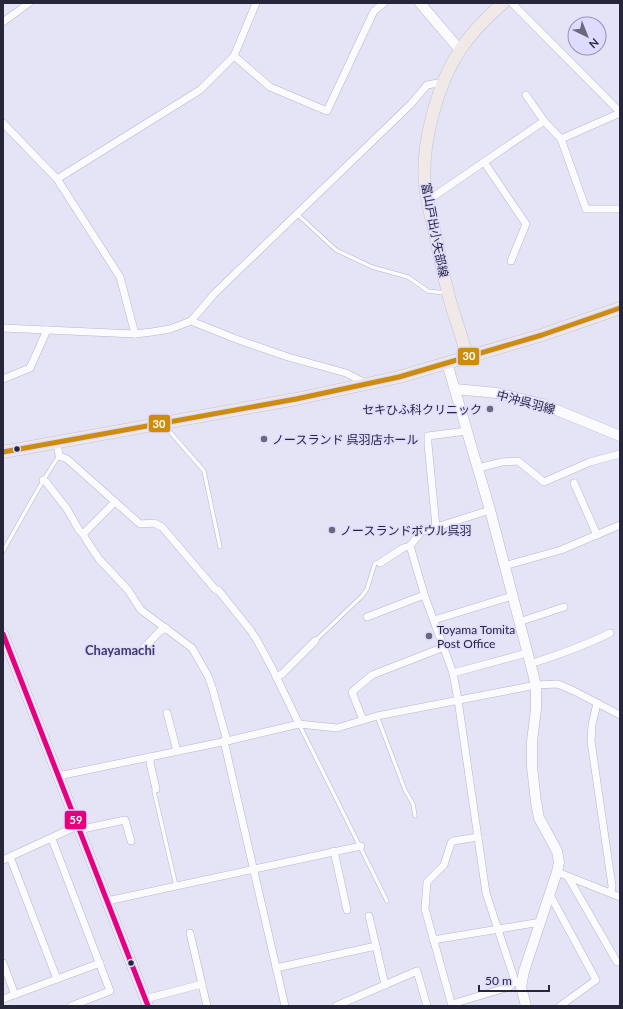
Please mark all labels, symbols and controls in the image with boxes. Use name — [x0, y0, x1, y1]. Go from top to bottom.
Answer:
north arrow — [567, 16, 607, 56]
text: N — [587, 36, 602, 51]
street label: 富山戸出小矢部線 — [418, 181, 452, 279]
line badge: 30 — [457, 347, 480, 366]
text: 30 — [463, 349, 476, 362]
street label: 中沖呉羽線 — [495, 387, 557, 417]
place label: セキひふ科クリニック — [362, 402, 482, 417]
marker: セキひふ科クリニック — [485, 404, 495, 414]
line badge: 30 — [148, 414, 171, 433]
text: 30 — [153, 417, 166, 430]
place label: ノースランド 呉羽店ホール — [272, 432, 418, 447]
marker: ノースランド 呉羽店ホール — [259, 434, 269, 444]
unlabelled marker — [12, 444, 22, 454]
place label: ノースランドボウル呉羽 — [340, 523, 471, 538]
marker: ノースランドボウル呉羽 — [327, 525, 337, 535]
place label: Toyama Tomita Post Office — [437, 622, 515, 651]
marker: Toyama Tomita Post Office — [424, 631, 434, 641]
district label: Chayamachi — [85, 642, 155, 658]
line badge: 59 — [64, 810, 87, 830]
text: 59 — [70, 813, 82, 826]
unlabelled marker — [126, 958, 136, 968]
scale bar — [479, 967, 549, 993]
text: 50 m — [485, 973, 512, 988]

